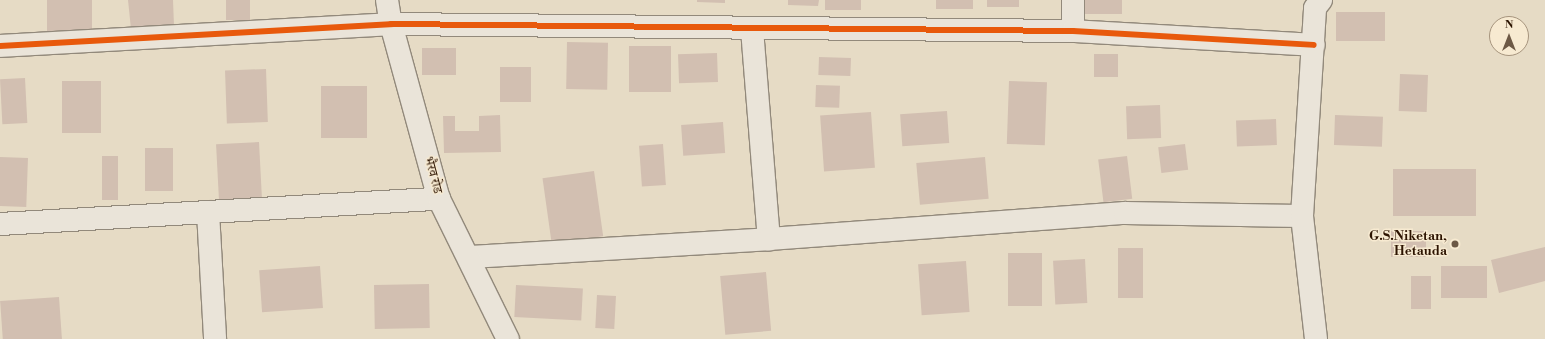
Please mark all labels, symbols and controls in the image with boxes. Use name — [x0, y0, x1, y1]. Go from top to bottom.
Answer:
north arrow — [1489, 16, 1529, 56]
text: N — [1505, 18, 1513, 32]
street label: भैरव रोड — [421, 155, 445, 195]
place label: G.S.Niketan, Hetauda — [1369, 229, 1447, 260]
marker: G.S.Niketan, Hetauda — [1450, 239, 1460, 249]

